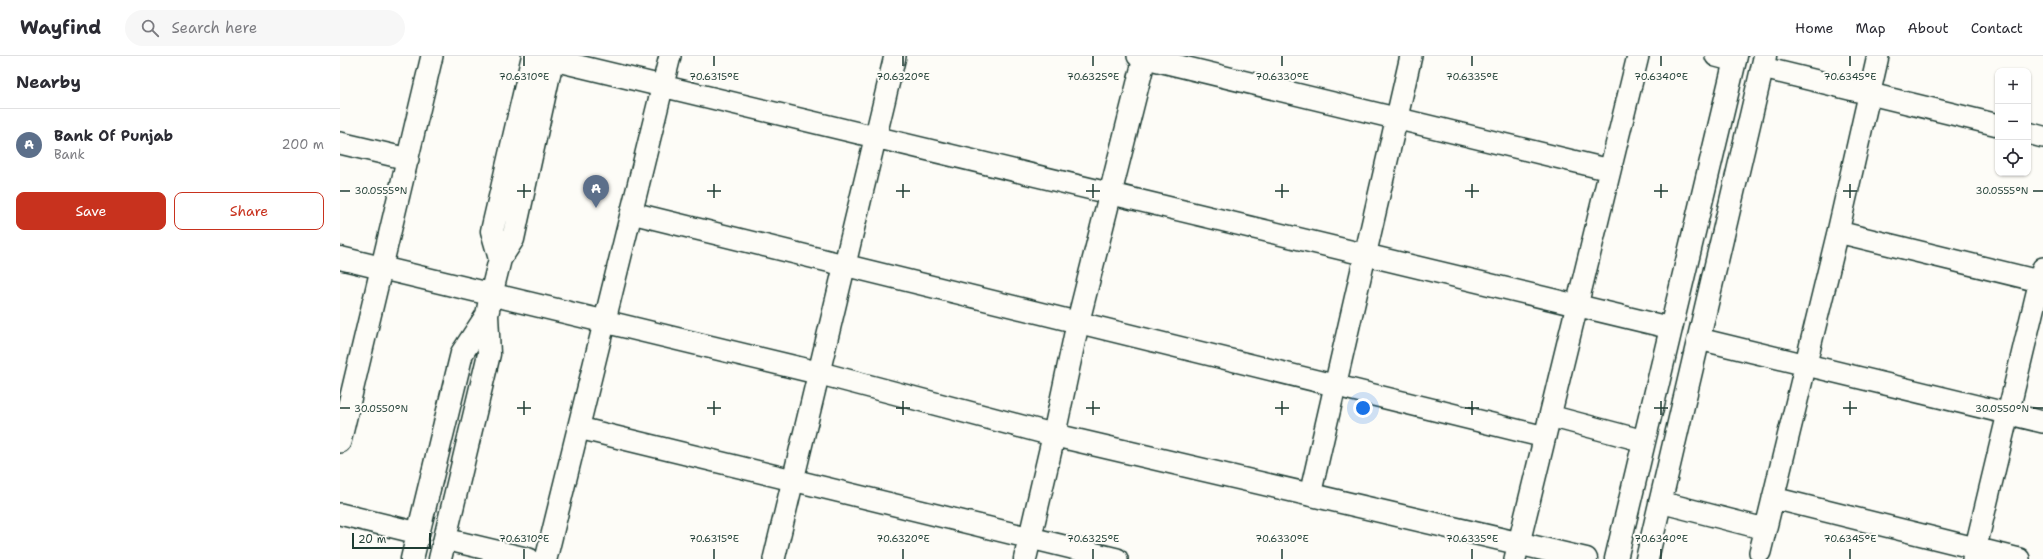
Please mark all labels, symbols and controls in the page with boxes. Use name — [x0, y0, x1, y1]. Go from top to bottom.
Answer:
search box — [125, 10, 405, 46]
text: Wayfind — [20, 15, 101, 40]
icon: search — [139, 17, 161, 39]
text: Search here — [171, 18, 257, 38]
text: Home — [1795, 19, 1834, 37]
text: Map — [1856, 19, 1886, 37]
text: About — [1908, 19, 1949, 37]
text: Contact — [1971, 19, 2023, 37]
map controls — [1995, 68, 2031, 176]
button: + — [1995, 68, 2031, 104]
text: 70.6310°E — [499, 70, 549, 83]
text: 70.6315°E — [689, 70, 739, 83]
text: 70.6320°E — [876, 70, 930, 83]
text: 70.6325°E — [1067, 70, 1119, 83]
text: 70.6330°E — [1255, 70, 1309, 83]
text: 70.6335°E — [1446, 70, 1498, 83]
text: 70.6340°E — [1634, 70, 1688, 83]
text: 70.6345°E — [1824, 70, 1876, 83]
text: Nearby — [16, 71, 81, 93]
button: − — [1995, 104, 2031, 140]
text: Bank Of Punjab — [54, 126, 173, 146]
text: A — [24, 136, 34, 153]
text: 200 m — [282, 136, 324, 153]
button: locate — [1995, 140, 2031, 176]
text: Bank — [54, 146, 85, 163]
pin: A — [583, 175, 609, 208]
text: 30.0555°N — [355, 184, 408, 197]
text: 30.0555°N — [1976, 184, 2029, 197]
button: Save — [16, 192, 166, 230]
button: Share — [174, 192, 324, 230]
your location — [1353, 398, 1373, 418]
text: 30.0550°N — [354, 402, 408, 415]
text: 30.0550°N — [1975, 402, 2029, 415]
scale bar — [352, 531, 431, 550]
text: 20 m — [358, 532, 386, 547]
text: 70.6310°E — [499, 532, 549, 545]
text: 70.6315°E — [689, 532, 739, 545]
text: 70.6320°E — [876, 532, 930, 545]
text: 70.6325°E — [1067, 532, 1119, 545]
text: 70.6330°E — [1255, 532, 1309, 545]
text: 70.6335°E — [1446, 532, 1498, 545]
text: 70.6340°E — [1634, 532, 1688, 545]
text: 70.6345°E — [1824, 532, 1876, 545]

